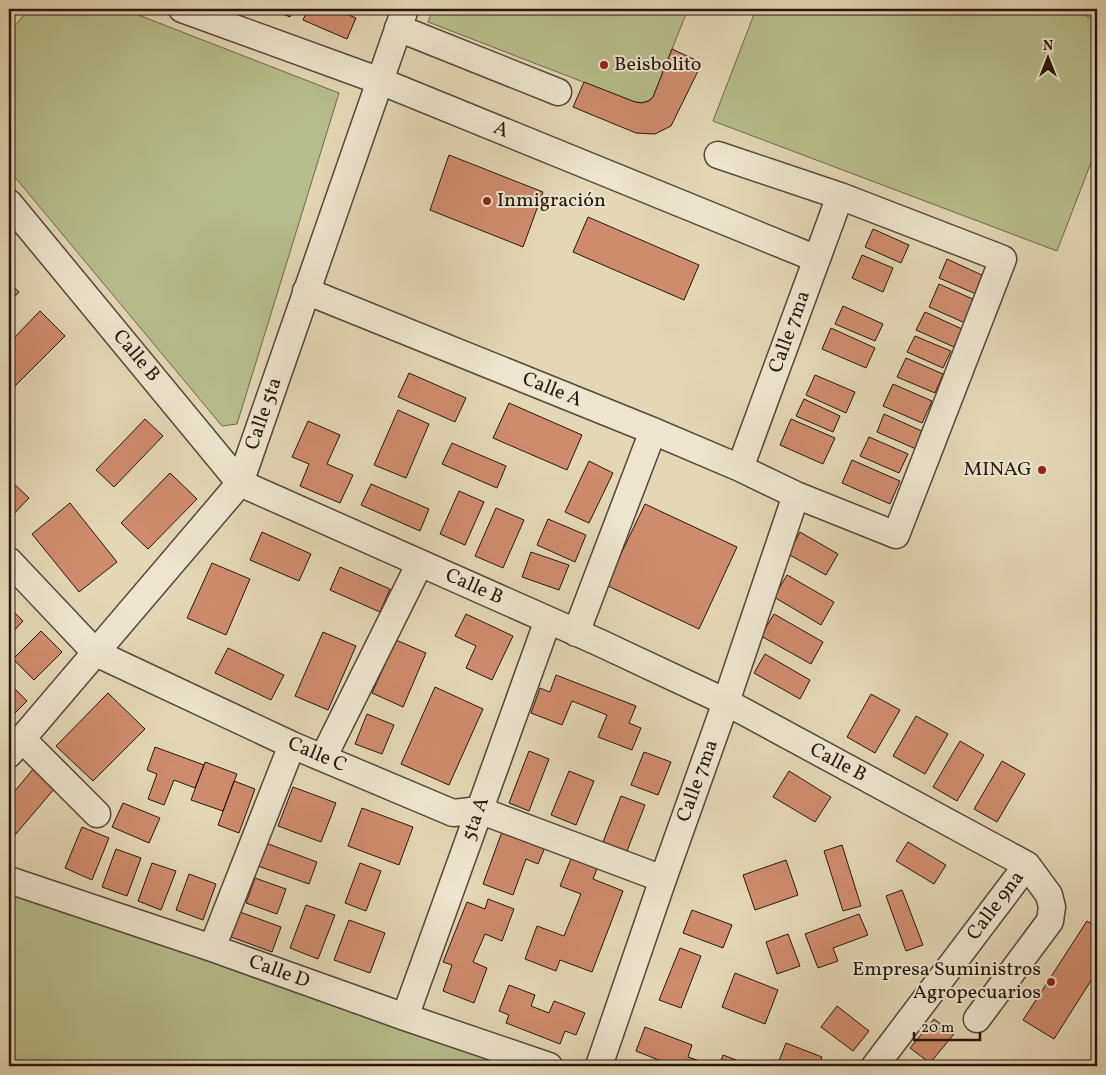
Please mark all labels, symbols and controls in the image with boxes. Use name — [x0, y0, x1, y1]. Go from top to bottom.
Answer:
north arrow — [1024, 32, 1074, 82]
text: N — [1043, 37, 1053, 56]
place label: Beisbolito — [614, 51, 701, 79]
marker: Beisbolito — [598, 59, 610, 71]
street label: A — [489, 114, 513, 146]
place label: Inmigración — [497, 187, 606, 215]
marker: Inmigración — [481, 195, 493, 207]
street label: Calle 7ma — [762, 287, 818, 377]
street label: Calle B — [106, 324, 166, 388]
street label: Calle A — [518, 365, 586, 415]
street label: Calle 5ta — [239, 374, 289, 454]
place label: MINAG — [964, 456, 1032, 484]
marker: MINAG — [1036, 464, 1048, 476]
street label: Calle B — [440, 562, 508, 612]
street label: Calle C — [283, 730, 351, 780]
street label: Calle 7ma — [670, 736, 726, 826]
street label: Calle B — [805, 736, 871, 790]
street label: 5ta A — [455, 793, 497, 845]
street label: Calle 9na — [961, 865, 1031, 947]
street label: Calle D — [245, 948, 313, 996]
place label: Empresa Suministros Agropecuarios — [852, 956, 1041, 1007]
marker: Empresa Suministros Agropecuarios — [1045, 976, 1057, 988]
scale bar — [914, 1010, 980, 1042]
text: 20 m — [921, 1018, 954, 1039]

